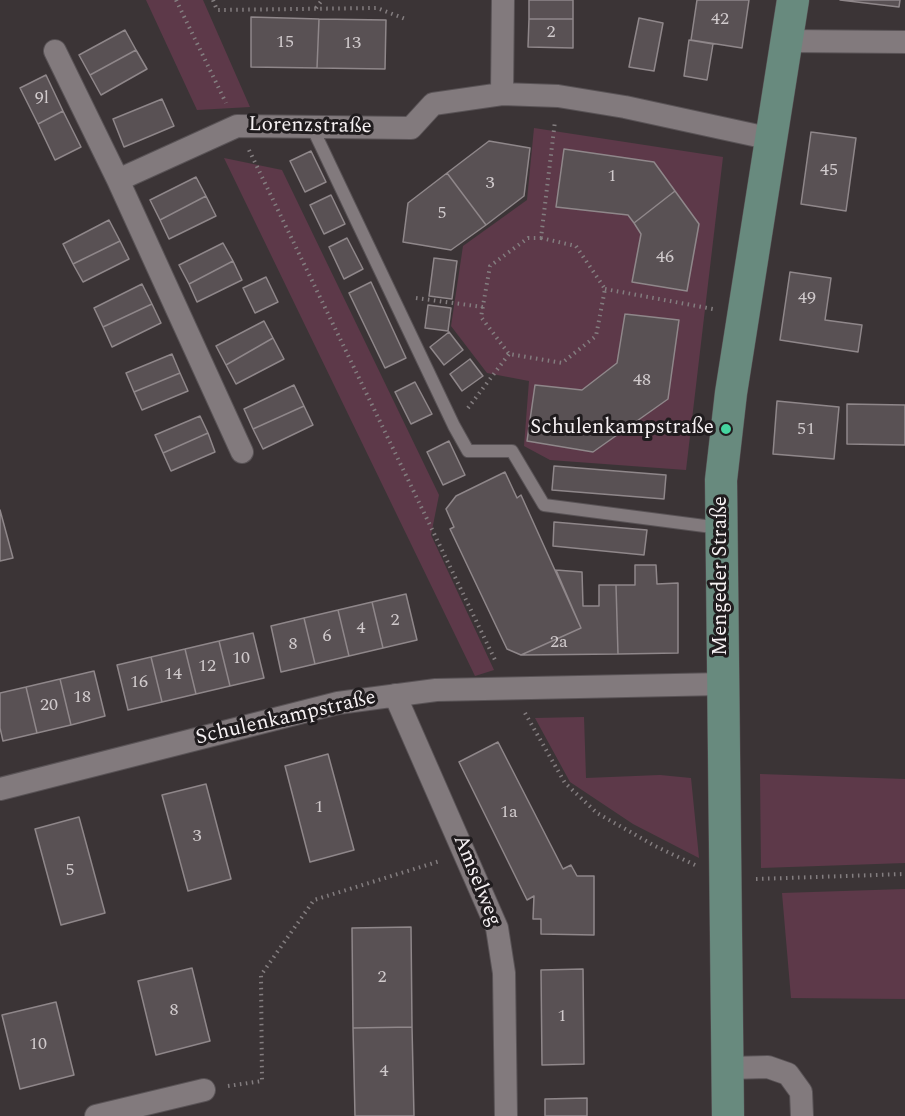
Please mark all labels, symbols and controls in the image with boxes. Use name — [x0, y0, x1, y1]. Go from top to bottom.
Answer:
house number: 42 — [711, 9, 729, 31]
house number: 2 — [547, 22, 555, 44]
house number: 15 — [276, 32, 294, 54]
house number: 13 — [343, 33, 361, 55]
house number: 9l — [35, 88, 49, 110]
street label: Lorenzstraße — [248, 113, 372, 141]
house number: 45 — [820, 160, 838, 182]
house number: 1 — [608, 166, 616, 188]
house number: 3 — [486, 173, 494, 195]
house number: 5 — [438, 203, 446, 225]
house number: 46 — [656, 247, 674, 269]
house number: 49 — [798, 288, 816, 310]
house number: 48 — [633, 370, 651, 392]
place label: Schulenkampstraße — [530, 416, 714, 442]
house number: 51 — [797, 419, 815, 441]
marker: Schulenkampstraße — [719, 422, 733, 436]
street label: Mengeder Straße — [709, 496, 735, 656]
house number: 2 — [391, 610, 399, 632]
house number: 4 — [357, 618, 365, 640]
house number: 6 — [323, 626, 331, 648]
house number: 2a — [550, 632, 568, 654]
house number: 8 — [289, 634, 297, 656]
house number: 10 — [232, 648, 250, 670]
house number: 12 — [198, 656, 216, 678]
house number: 14 — [164, 664, 182, 686]
house number: 16 — [130, 672, 148, 694]
street label: Schulenkampstraße — [194, 686, 378, 752]
house number: 18 — [73, 687, 91, 709]
house number: 20 — [40, 695, 58, 717]
house number: 1 — [315, 797, 323, 819]
house number: 1a — [500, 802, 518, 824]
house number: 3 — [193, 826, 201, 848]
street label: Amselweg — [446, 831, 506, 931]
house number: 5 — [66, 860, 74, 882]
house number: 2 — [378, 967, 386, 989]
house number: 8 — [170, 1000, 178, 1022]
house number: 1 — [558, 1006, 566, 1028]
house number: 10 — [29, 1034, 47, 1056]
house number: 4 — [380, 1061, 388, 1083]

